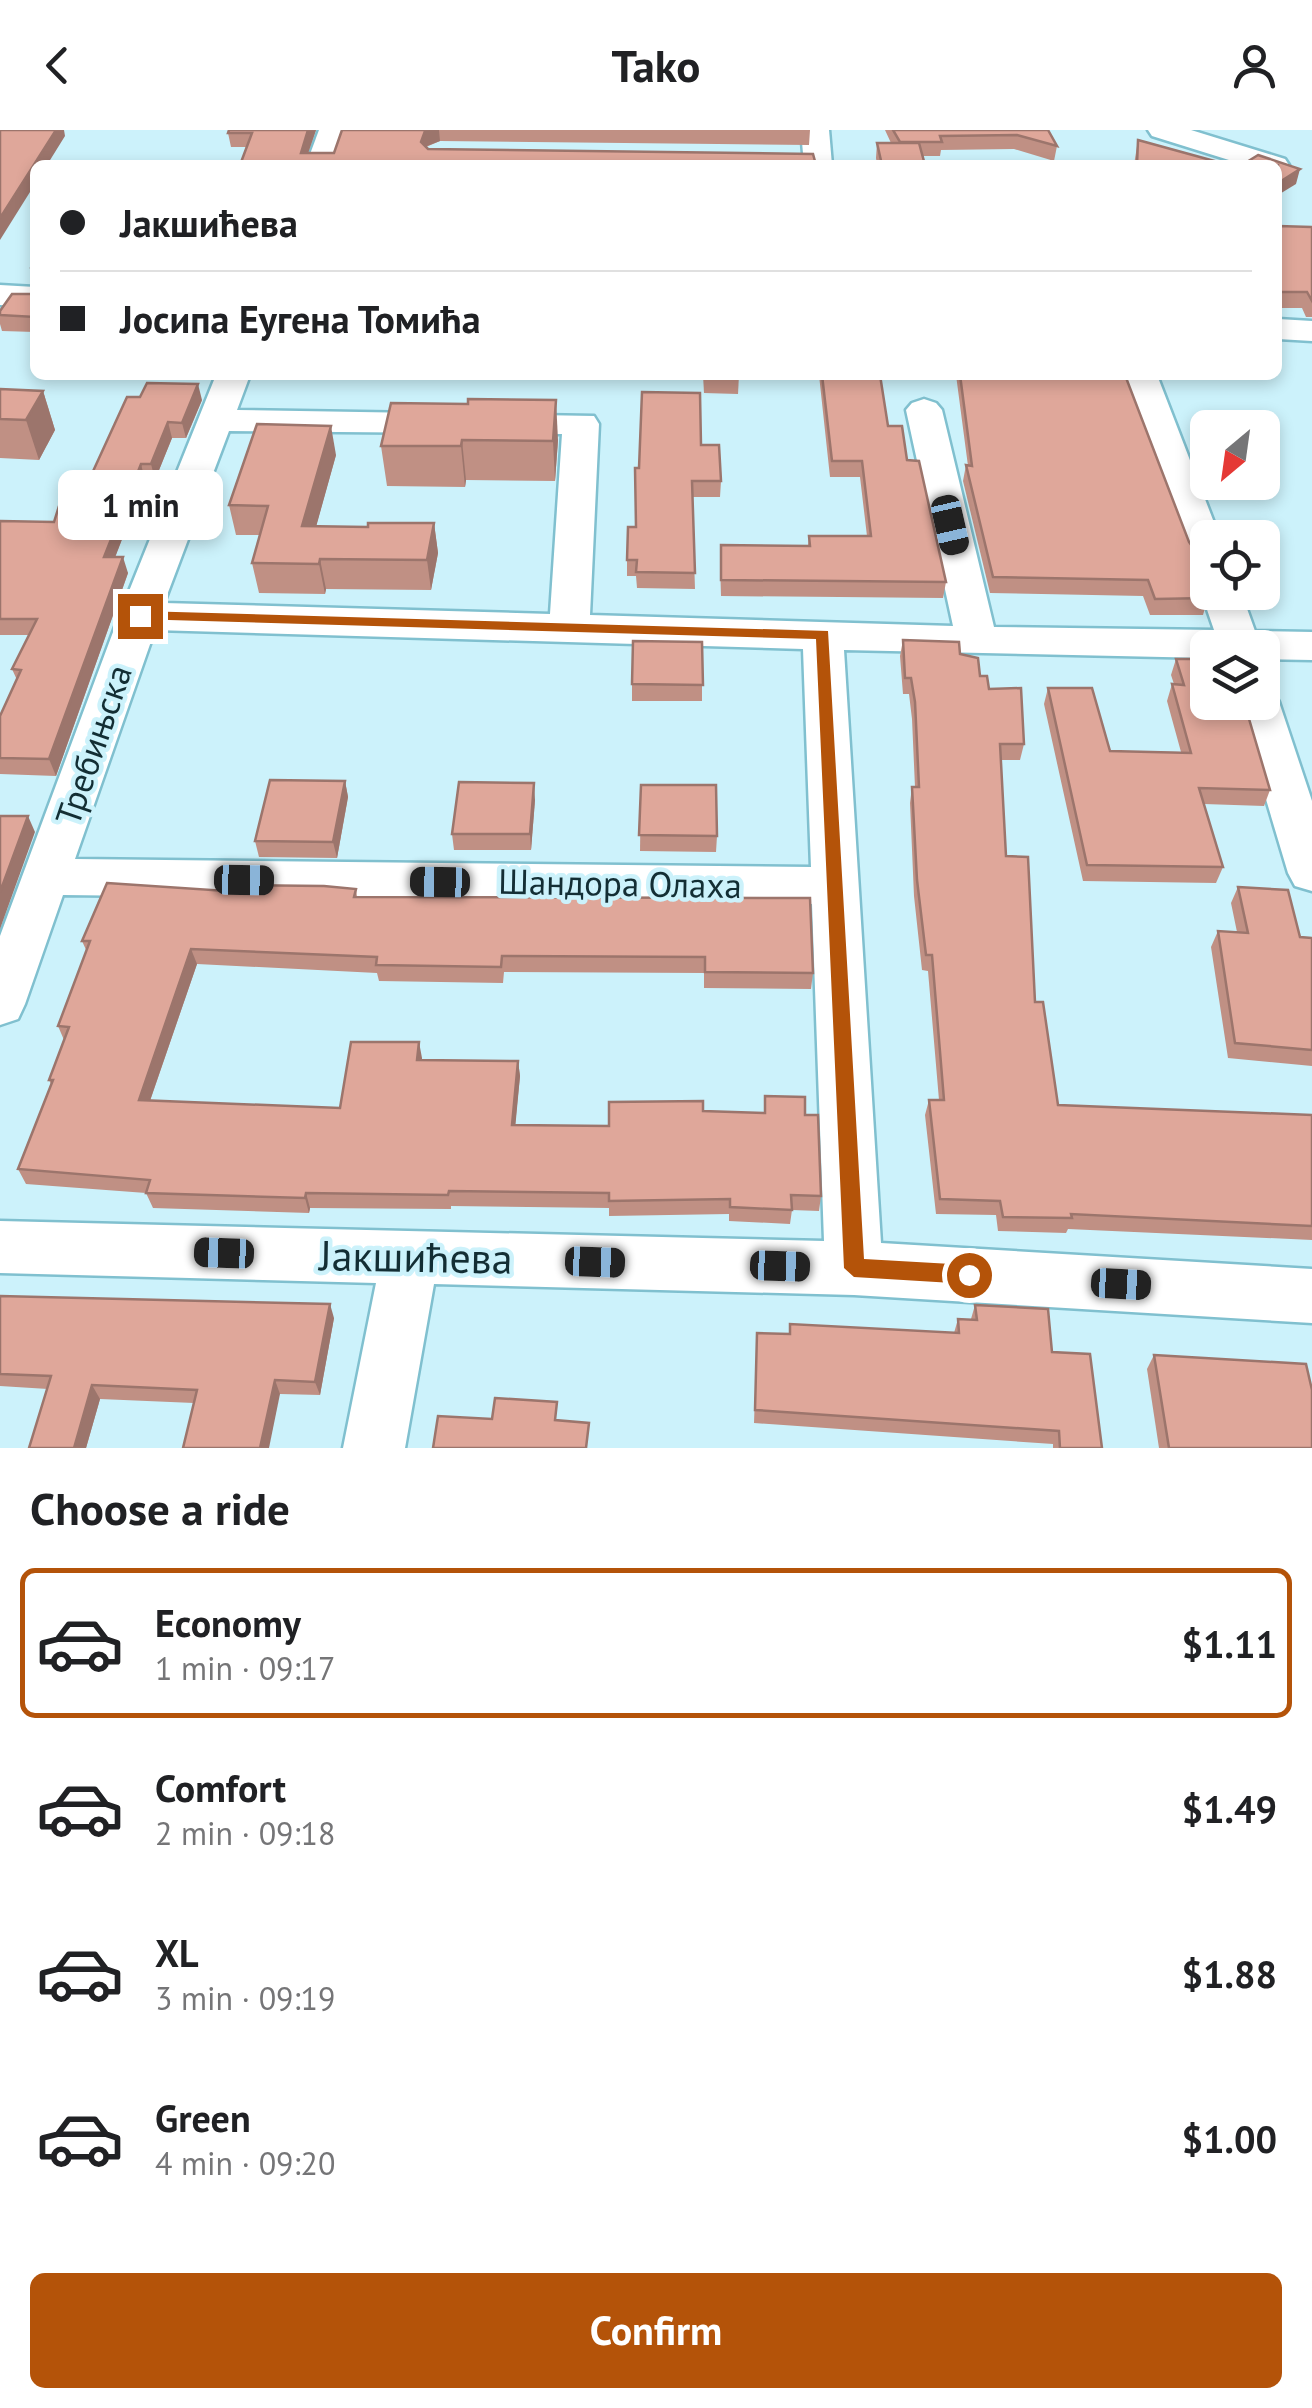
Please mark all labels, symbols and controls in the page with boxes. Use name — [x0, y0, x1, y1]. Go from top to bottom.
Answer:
text: Tako — [612, 36, 700, 94]
icon: back — [30, 38, 85, 93]
icon: person — [1227, 38, 1282, 93]
text: Јакшићева — [120, 198, 298, 247]
text: Јосипа Еугена Томића — [120, 294, 481, 343]
north arrow — [1190, 410, 1280, 500]
map controls — [1190, 410, 1280, 720]
callout: 1 min — [58, 471, 222, 541]
text: 1 min — [101, 484, 180, 526]
car — [929, 492, 971, 558]
button: locate — [1190, 520, 1280, 610]
route end — [118, 594, 163, 639]
button: layers — [1190, 630, 1280, 720]
street label: Требињска — [44, 658, 142, 831]
street label: Шандора Олаха — [498, 858, 742, 908]
car — [214, 864, 274, 896]
car — [410, 866, 470, 898]
street label: Јакшићева — [317, 1227, 513, 1286]
car — [193, 1237, 255, 1269]
car — [564, 1246, 626, 1278]
car — [749, 1250, 811, 1282]
route start — [947, 1253, 992, 1298]
car — [1090, 1267, 1152, 1301]
text: Choose a ride — [30, 1479, 290, 1537]
icon: car — [35, 1598, 125, 1688]
text: Economy — [155, 1598, 301, 1647]
text: $1.11 — [1181, 1619, 1277, 1668]
text: 1 min · 09:17 — [155, 1647, 335, 1689]
icon: car — [35, 1763, 125, 1853]
text: Comfort — [155, 1763, 286, 1812]
text: $1.49 — [1181, 1784, 1277, 1833]
text: 2 min · 09:18 — [155, 1812, 335, 1854]
icon: car — [35, 1928, 125, 2018]
text: XL — [155, 1928, 199, 1977]
text: $1.88 — [1181, 1949, 1277, 1998]
text: 3 min · 09:19 — [155, 1977, 335, 2019]
icon: car — [35, 2093, 125, 2183]
text: Green — [155, 2093, 251, 2142]
text: $1.00 — [1181, 2114, 1277, 2163]
text: 4 min · 09:20 — [155, 2142, 335, 2184]
button: Confirm — [30, 2273, 1282, 2388]

